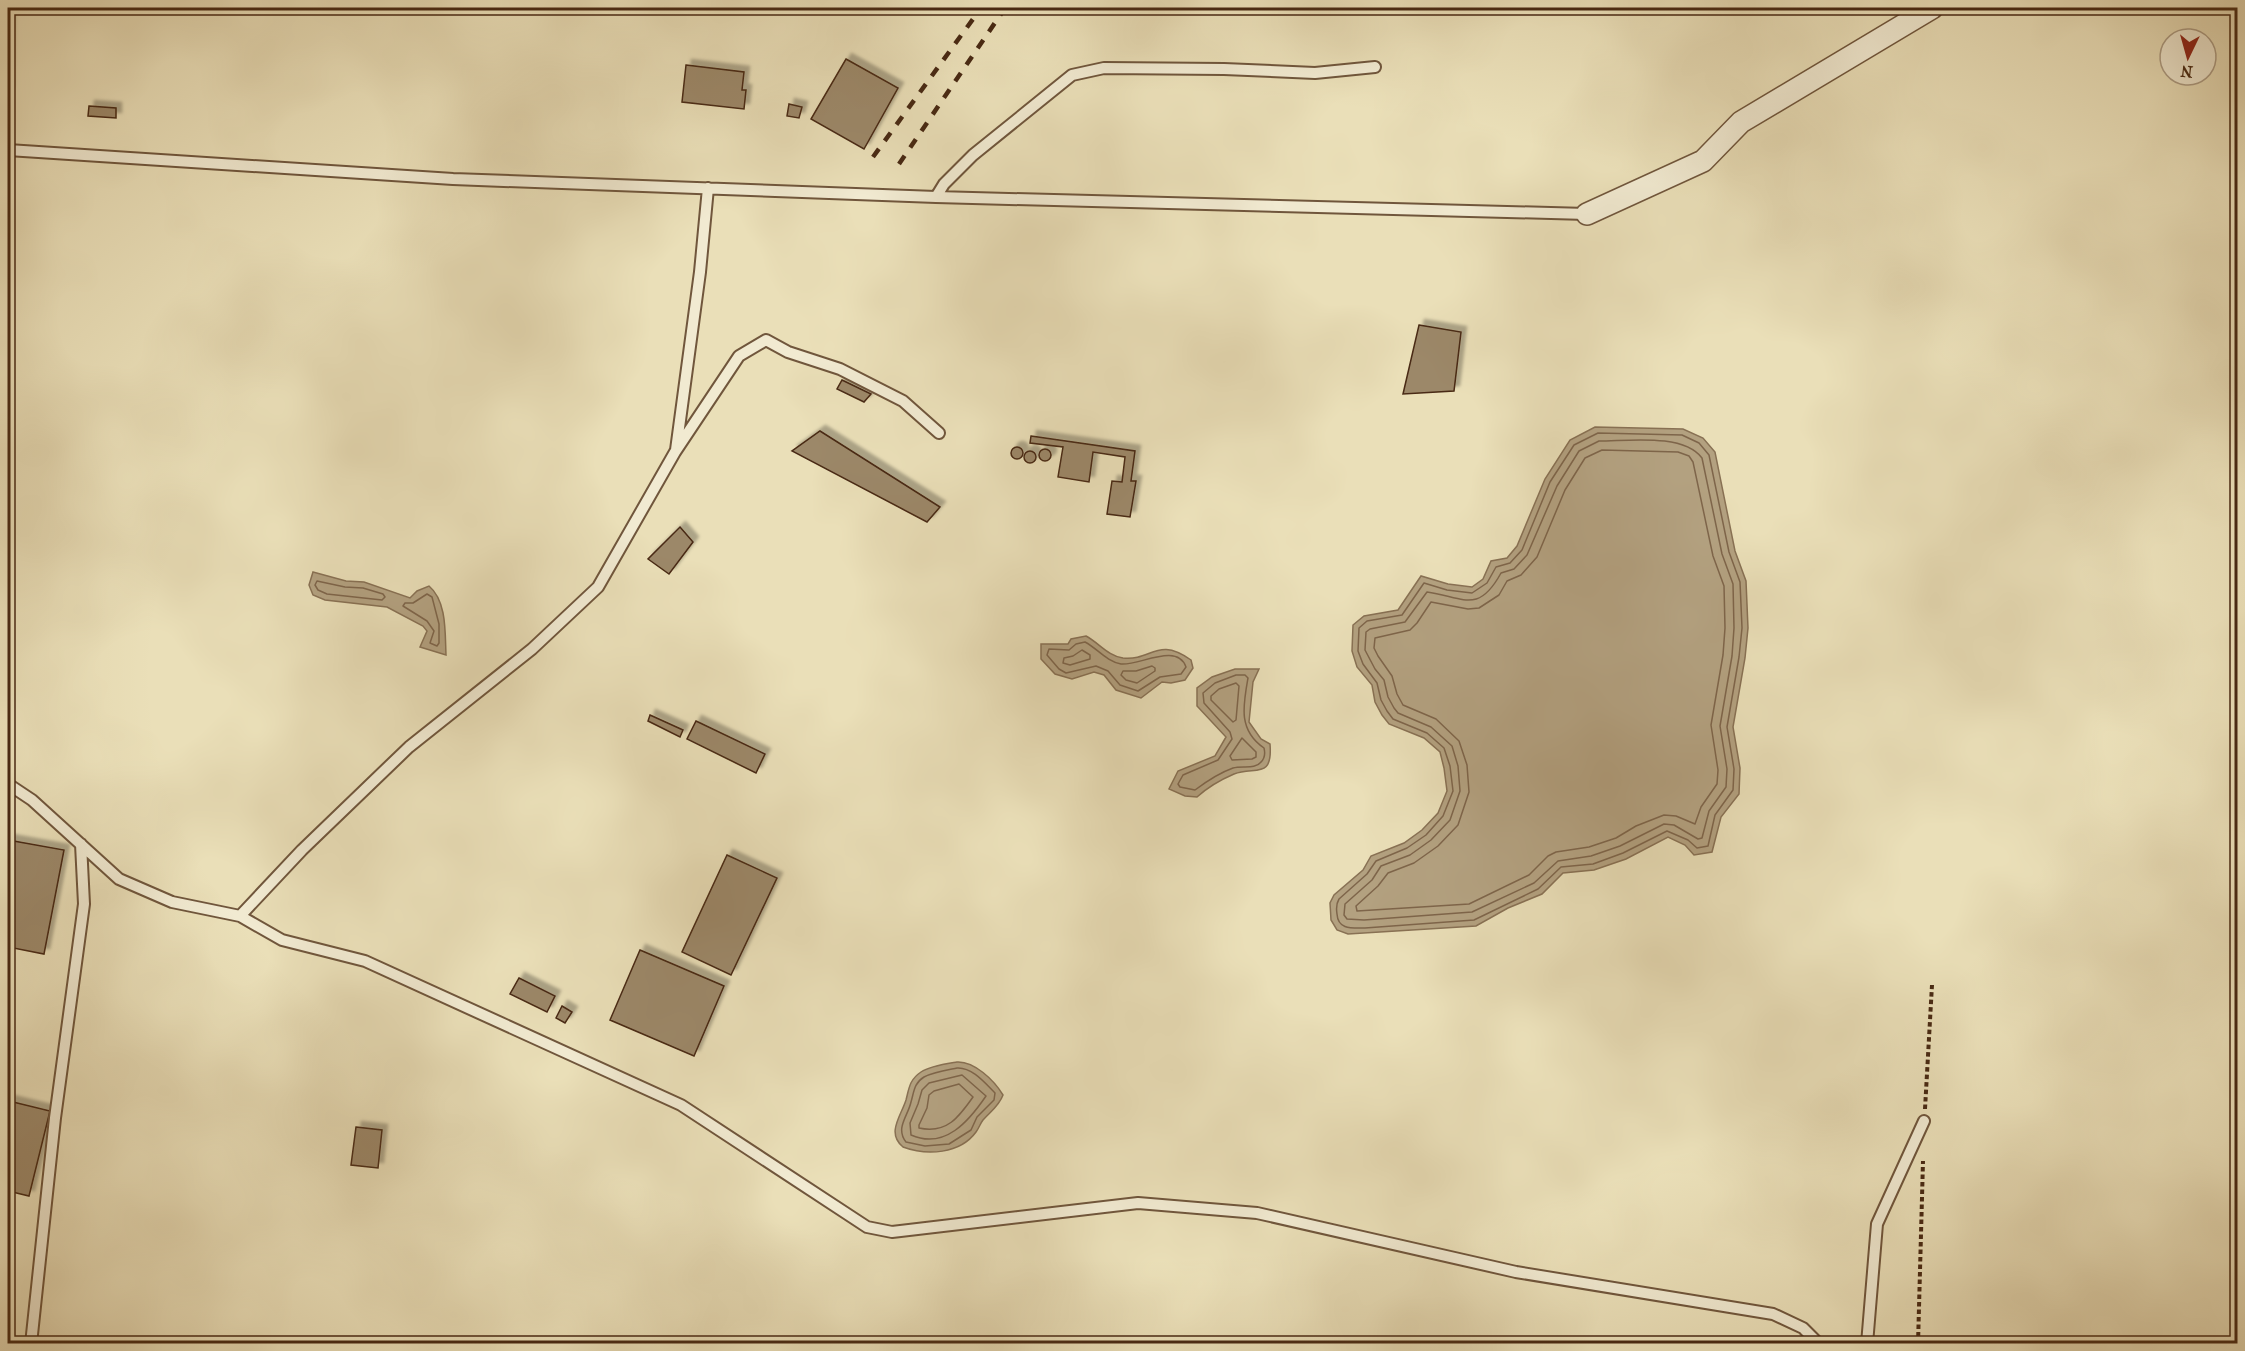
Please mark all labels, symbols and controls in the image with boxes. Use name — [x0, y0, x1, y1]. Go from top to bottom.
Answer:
north arrow — [2158, 27, 2218, 87]
text: N — [2179, 61, 2194, 81]

